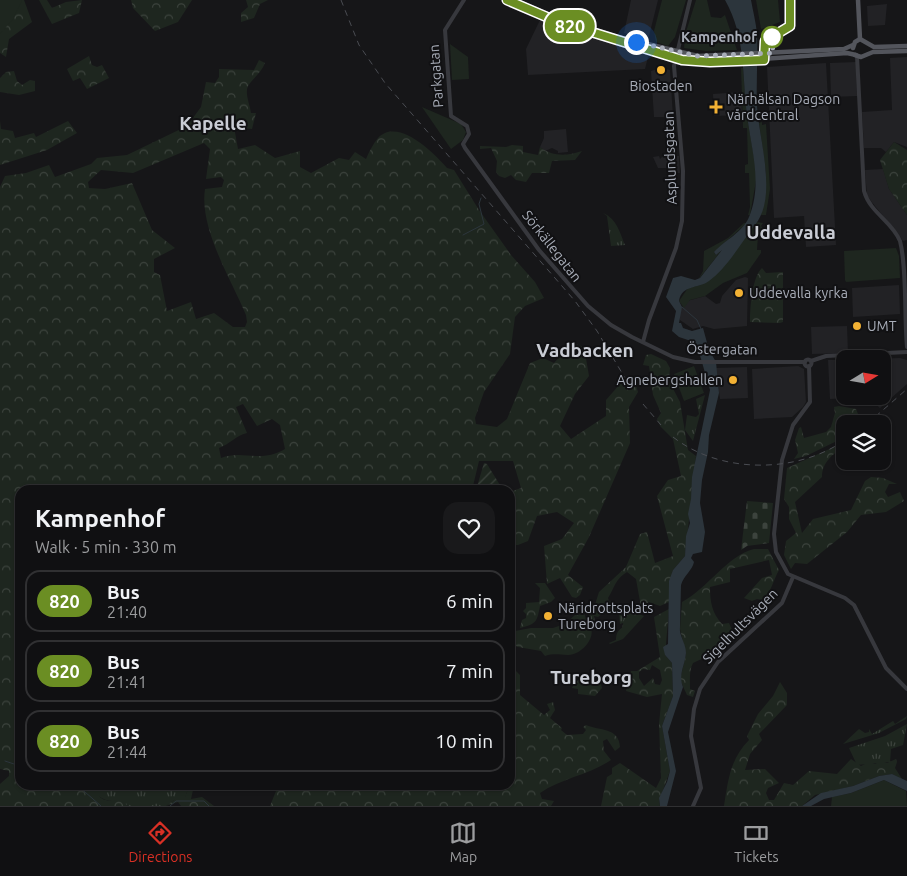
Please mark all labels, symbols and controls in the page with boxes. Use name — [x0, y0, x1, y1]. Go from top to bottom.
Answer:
line badge: 820 — [541, 10, 599, 42]
text: 820 — [555, 16, 585, 36]
marker: Kampenhof — [761, 26, 783, 48]
place label: Kampenhof — [681, 29, 757, 45]
your location — [624, 30, 649, 55]
street label: Parkgatan — [426, 44, 446, 108]
marker: Biostaden — [655, 64, 667, 76]
place label: Biostaden — [629, 78, 693, 94]
place label: Närhälsan Dagson vårdcentral — [727, 91, 840, 123]
marker: Närhälsan Dagson vårdcentral — [709, 100, 723, 114]
street label: Asplundsgatan — [660, 111, 680, 205]
district label: Kapelle — [179, 112, 247, 134]
street label: Sörkällegatan — [519, 207, 585, 285]
district label: Uddevalla — [746, 221, 836, 243]
place label: Uddevalla kyrka — [749, 285, 848, 301]
marker: Uddevalla kyrka — [733, 287, 745, 299]
place label: UMT — [867, 318, 897, 334]
marker: UMT — [851, 320, 863, 332]
district label: Vadbacken — [536, 339, 634, 361]
street label: Östergatan — [686, 339, 758, 358]
north arrow — [836, 350, 891, 405]
map controls — [836, 350, 891, 470]
place label: Agnebergshallen — [617, 372, 723, 388]
marker: Agnebergshallen — [727, 374, 739, 386]
button: layers — [836, 415, 891, 470]
button: heart — [443, 502, 495, 554]
text: Kampenhof — [35, 505, 165, 532]
text: Walk · 5 min · 330 m — [35, 538, 177, 556]
text: Bus — [107, 581, 140, 603]
street label: Sigelhultsvägen — [699, 585, 781, 667]
text: 6 min — [446, 590, 493, 612]
text: 820 — [49, 591, 80, 611]
place label: Näridrottsplats Tureborg — [558, 600, 653, 632]
text: 21:40 — [107, 603, 147, 621]
marker: Näridrottsplats Tureborg — [542, 610, 554, 622]
text: Bus — [107, 651, 140, 673]
text: 7 min — [446, 660, 493, 682]
text: 820 — [49, 661, 80, 681]
district label: Tureborg — [550, 666, 632, 688]
text: 21:41 — [107, 673, 147, 691]
text: Bus — [107, 721, 140, 743]
text: 10 min — [435, 730, 493, 752]
text: 820 — [49, 731, 80, 751]
text: 21:44 — [107, 743, 147, 761]
tab: Directions — [128, 819, 192, 865]
tab: Map — [449, 819, 477, 865]
tab: Tickets — [734, 819, 779, 865]

